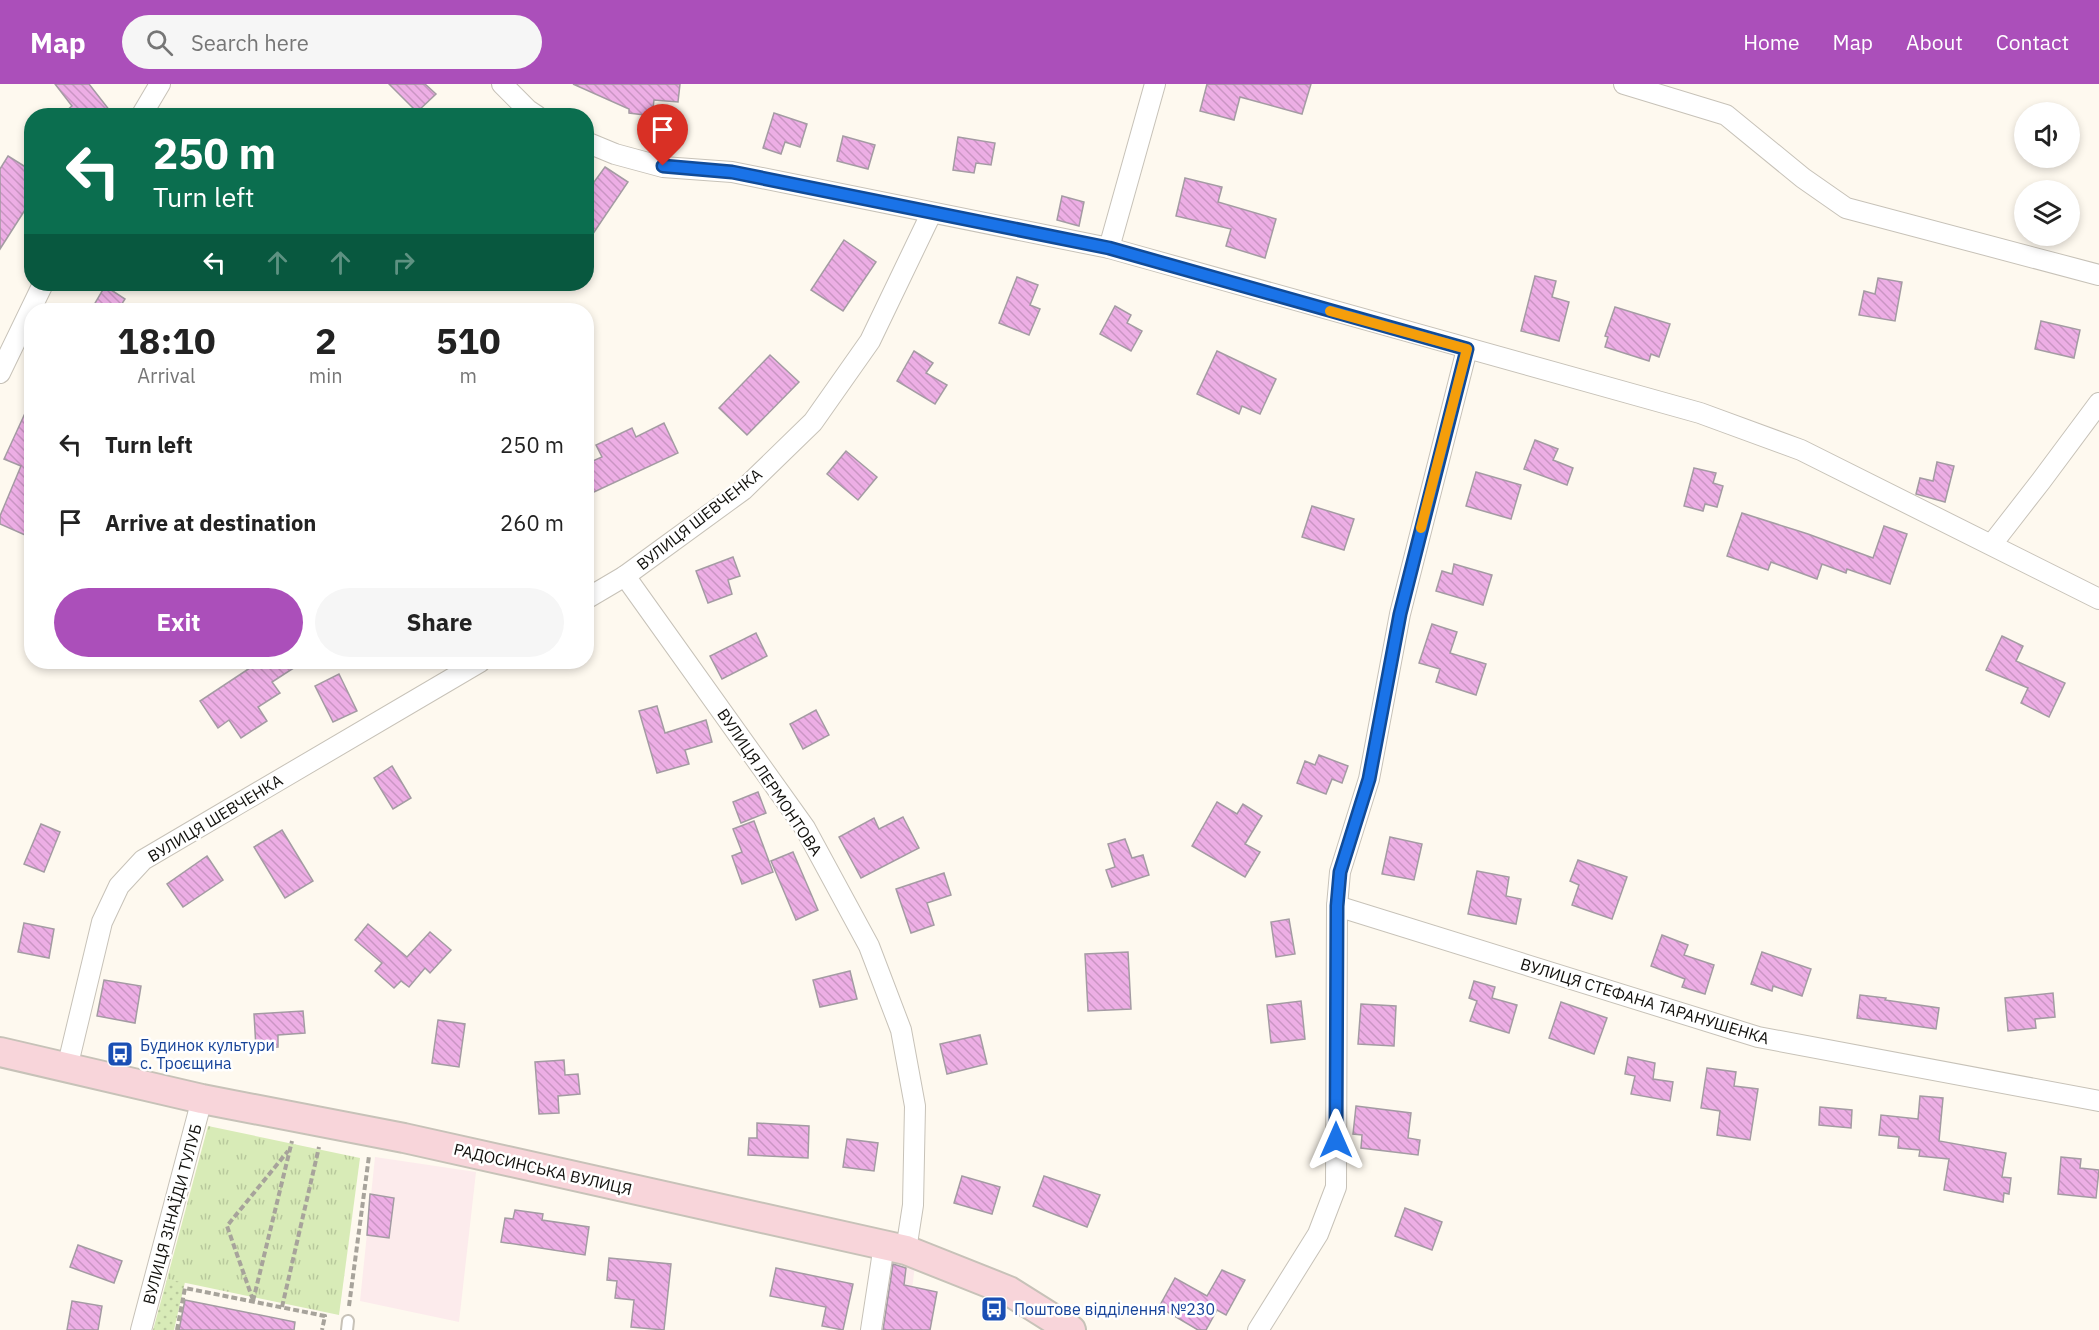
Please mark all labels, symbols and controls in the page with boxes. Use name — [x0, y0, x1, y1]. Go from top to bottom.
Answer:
search box — [122, 15, 542, 69]
text: Map — [30, 24, 86, 61]
icon: search — [143, 26, 176, 59]
text: Search here — [191, 28, 309, 57]
text: Home — [1743, 28, 1800, 56]
text: Map — [1833, 28, 1873, 56]
text: About — [1906, 28, 1963, 56]
text: Contact — [1996, 28, 2069, 56]
map controls — [2014, 102, 2080, 246]
button: sound — [2014, 102, 2080, 168]
pin — [637, 104, 688, 166]
icon: arrive — [646, 113, 679, 146]
text: 250 m — [153, 126, 276, 181]
icon: left — [54, 132, 132, 210]
text: Turn left — [153, 179, 254, 214]
button: layers — [2014, 180, 2080, 246]
icon: left — [198, 246, 231, 279]
icon: ahead — [261, 246, 294, 279]
icon: ahead — [324, 246, 357, 279]
icon: right — [387, 246, 420, 279]
text: 18:10 — [117, 317, 216, 364]
text: 2 — [315, 317, 337, 364]
text: 510 — [436, 317, 501, 364]
text: Arrival — [137, 362, 196, 389]
text: min — [309, 362, 343, 389]
text: m — [460, 362, 477, 389]
icon: left — [54, 428, 87, 461]
text: Turn left — [105, 430, 193, 459]
text: 250 m — [500, 430, 564, 459]
street label: ВУЛИЦЯ ШЕВЧЕНКА — [632, 464, 766, 574]
icon: arrive — [54, 506, 87, 539]
text: Arrive at destination — [105, 508, 316, 537]
text: 260 m — [500, 508, 564, 537]
button: Exit — [54, 588, 303, 657]
button: Share — [315, 588, 564, 657]
street label: ВУЛИЦЯ ЛЕРМОНТОВА — [713, 705, 827, 859]
street label: ВУЛИЦЯ ШЕВЧЕНКА — [144, 770, 286, 866]
street label: ВУЛИЦЯ СТЕФАНА ТАРАНУШЕНКА — [1518, 954, 1772, 1048]
place label: Будинок культури с. Троєщина — [140, 1035, 275, 1073]
bus stop icon: Будинок культури с. Троєщина — [105, 1039, 135, 1069]
position arrow — [1304, 1108, 1368, 1172]
street label: ВУЛИЦЯ ЗІНАЇДИ ТУЛУБ — [138, 1122, 206, 1306]
street label: РАДОСИНСЬКА ВУЛИЦЯ — [452, 1139, 634, 1199]
bus stop icon: Поштове відділення №230 — [979, 1294, 1009, 1324]
place label: Поштове відділення №230 — [1014, 1299, 1215, 1319]

